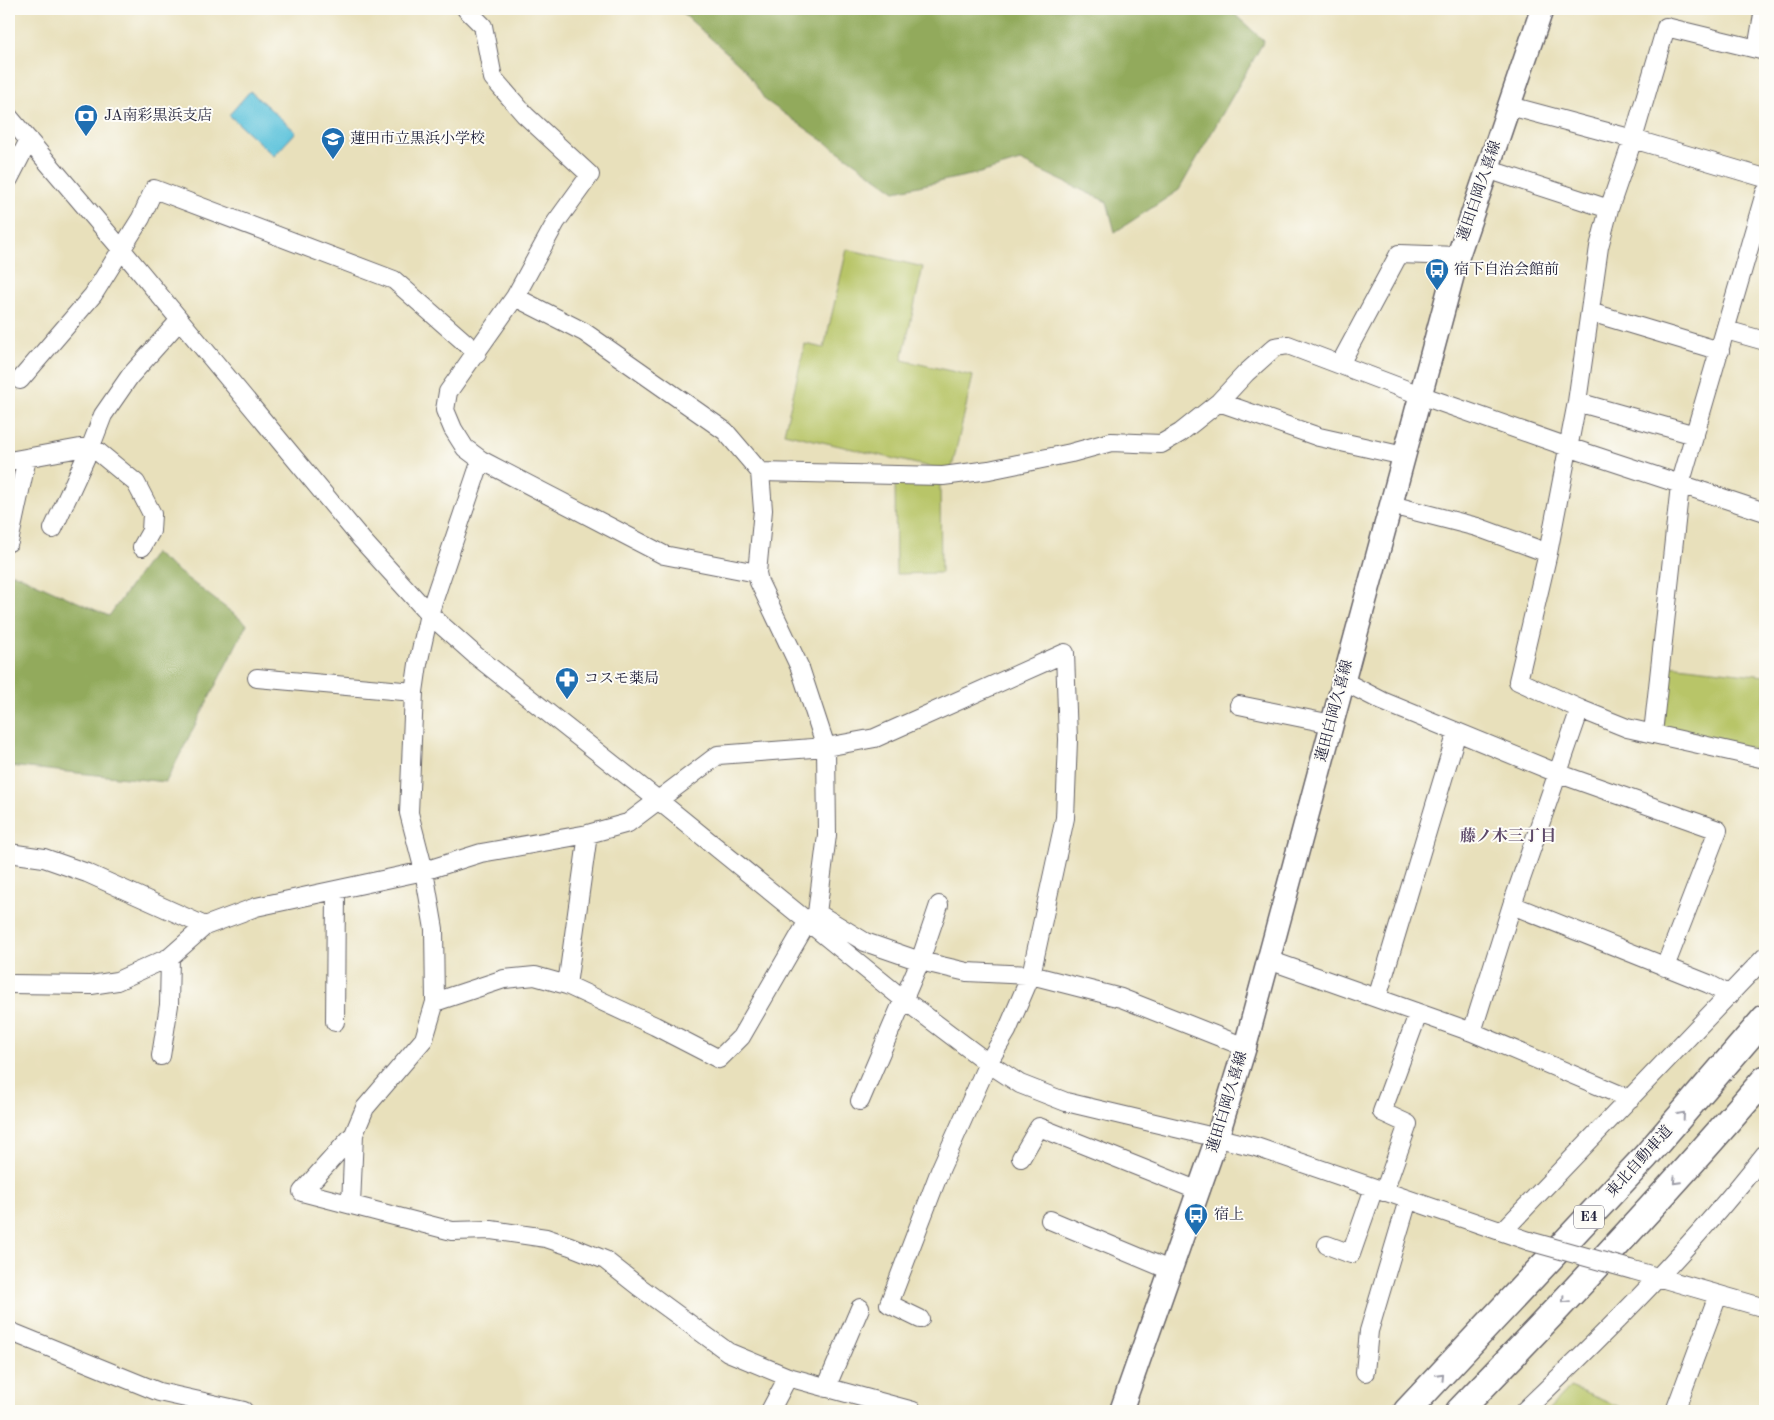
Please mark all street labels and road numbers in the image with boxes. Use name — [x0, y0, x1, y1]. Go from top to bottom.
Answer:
street label: 蓮田白岡久喜線 — [1454, 138, 1504, 243]
street label: 蓮田白岡久喜線 — [1312, 658, 1356, 764]
street label: 蓮田白岡久喜線 — [1204, 1049, 1251, 1154]
street label: 東北自動車道 — [1603, 1122, 1676, 1200]
road number: E4 — [1574, 1206, 1604, 1228]

